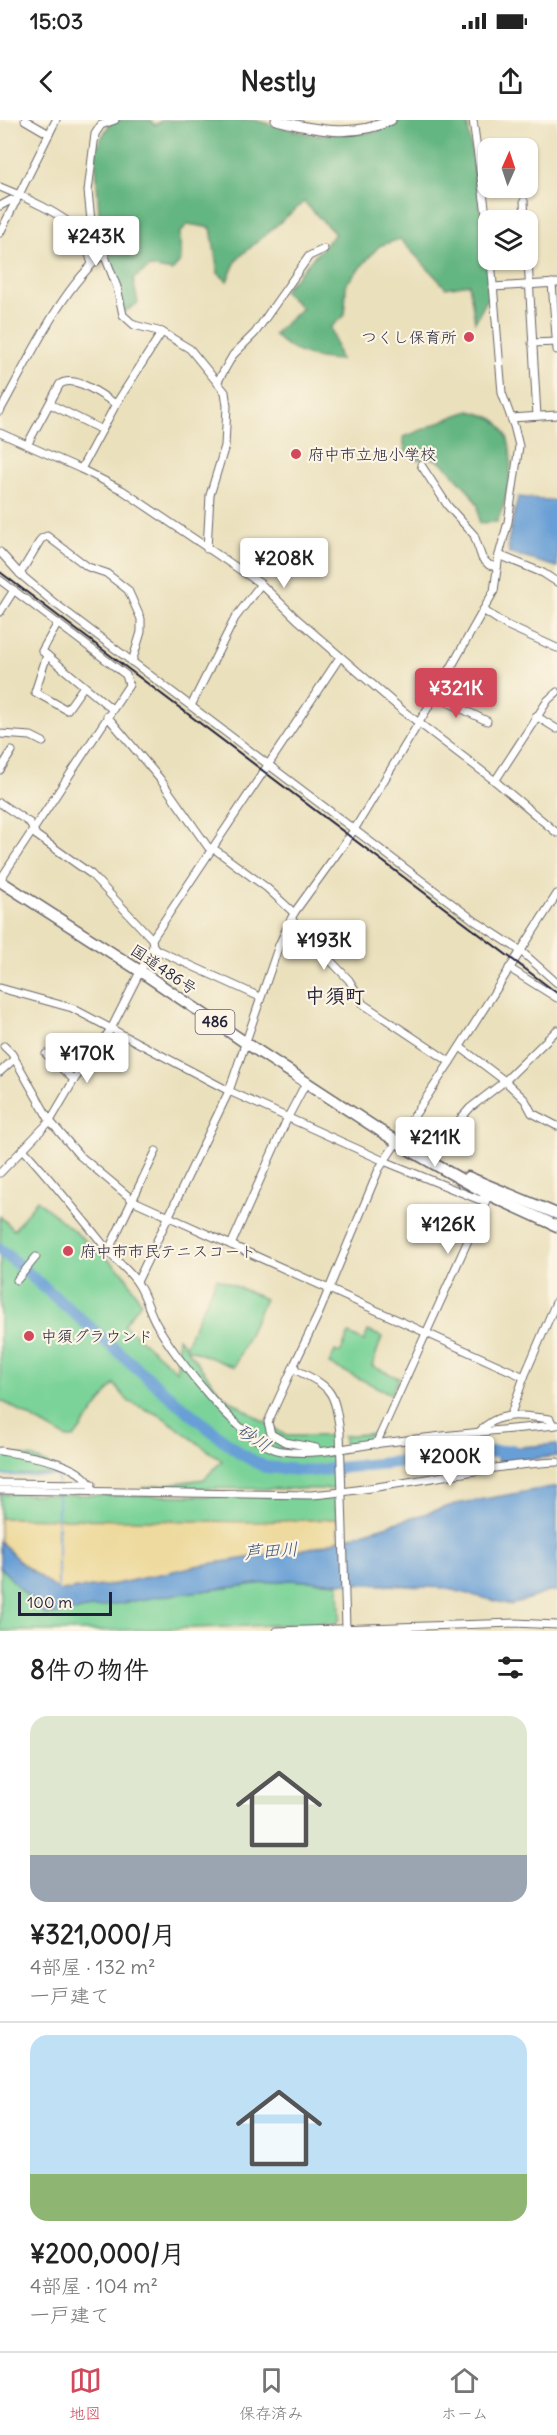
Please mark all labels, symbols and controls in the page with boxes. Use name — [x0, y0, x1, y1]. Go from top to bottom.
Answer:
text: 15:03 — [30, 7, 83, 35]
text: Nestly — [241, 64, 316, 98]
icon: back — [30, 65, 63, 98]
icon: share — [494, 65, 527, 98]
north arrow — [478, 138, 538, 198]
map controls — [478, 138, 538, 270]
button: layers — [478, 210, 538, 270]
pin: ¥243K — [54, 216, 138, 267]
text: ¥243K — [67, 223, 125, 248]
place label: つくし保育所 — [361, 327, 457, 347]
marker: つくし保育所 — [462, 330, 476, 344]
place label: 府中市立旭小学校 — [308, 444, 436, 464]
marker: 府中市立旭小学校 — [289, 447, 303, 461]
pin: ¥208K — [242, 538, 326, 589]
text: ¥208K — [254, 545, 314, 570]
pin: ¥321K — [414, 668, 498, 719]
text: ¥321K — [429, 675, 483, 700]
pin: ¥193K — [282, 920, 366, 971]
text: ¥193K — [297, 927, 351, 952]
street label: 国道486号 — [127, 940, 201, 998]
district label: 中須町 — [305, 983, 365, 1008]
road number: 486 — [196, 1010, 234, 1034]
pin: ¥170K — [45, 1033, 129, 1084]
text: ¥170K — [60, 1040, 114, 1065]
pin: ¥211K — [393, 1117, 477, 1168]
text: ¥211K — [410, 1124, 460, 1149]
pin: ¥126K — [406, 1204, 490, 1255]
text: ¥126K — [421, 1211, 475, 1236]
place label: 府中市市民テニスコート — [80, 1241, 256, 1261]
marker: 府中市市民テニスコート — [61, 1244, 75, 1258]
place label: 中須グラウンド — [41, 1326, 153, 1346]
marker: 中須グラウンド — [22, 1329, 36, 1343]
water label: 砂川 — [233, 1418, 276, 1457]
pin: ¥200K — [408, 1436, 492, 1487]
text: ¥200K — [419, 1443, 481, 1468]
water label: 芦田川 — [243, 1537, 299, 1564]
scale bar — [18, 1589, 112, 1616]
text: 100 m — [27, 1592, 72, 1612]
icon: filters — [494, 1651, 527, 1684]
text: 8件の物件 — [30, 1653, 149, 1686]
icon: home — [225, 1755, 333, 1863]
text: ¥321,000/月 — [30, 1918, 176, 1951]
text: 4部屋 · 132 m² — [30, 1954, 156, 1979]
text: 一戸建て — [30, 1983, 110, 2008]
icon: home — [225, 2074, 333, 2182]
text: ¥200,000/月 — [30, 2237, 186, 2270]
text: 4部屋 · 104 m² — [30, 2273, 158, 2298]
text: 一戸建て — [30, 2302, 110, 2327]
tab: 地図 — [69, 2364, 102, 2424]
tab: 保存済み — [239, 2364, 303, 2424]
tab: ホーム — [441, 2364, 488, 2424]

